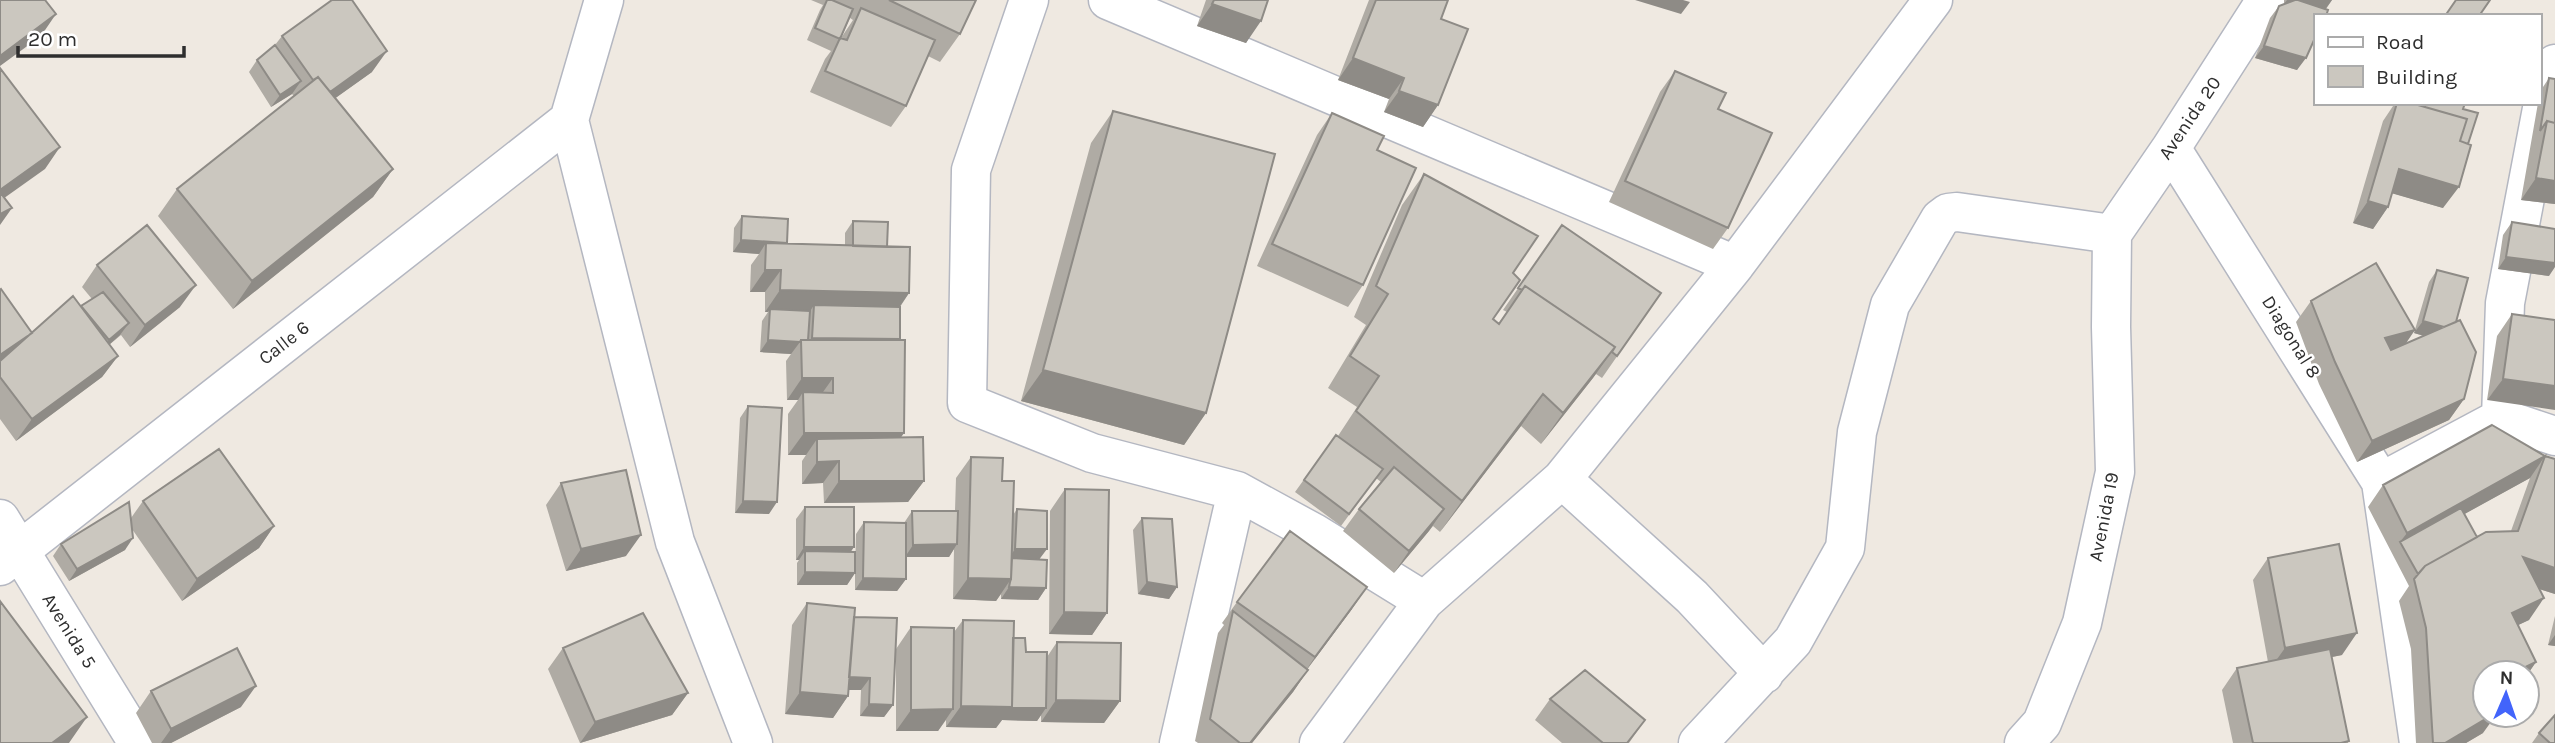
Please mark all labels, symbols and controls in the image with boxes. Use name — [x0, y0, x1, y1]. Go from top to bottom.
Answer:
scale bar — [18, 14, 184, 58]
legend — [2314, 14, 2541, 105]
text: 20 m — [28, 27, 77, 51]
text: Road — [2376, 30, 2424, 54]
text: Building — [2376, 65, 2457, 89]
street label: Avenida 20 — [2154, 72, 2226, 164]
street label: Diagonal 8 — [2257, 292, 2325, 382]
street label: Calle 6 — [254, 317, 314, 369]
street label: Avenida 19 — [2085, 470, 2123, 564]
street label: Avenida 5 — [37, 590, 101, 672]
north arrow — [2471, 659, 2541, 729]
text: N — [2499, 667, 2514, 689]

